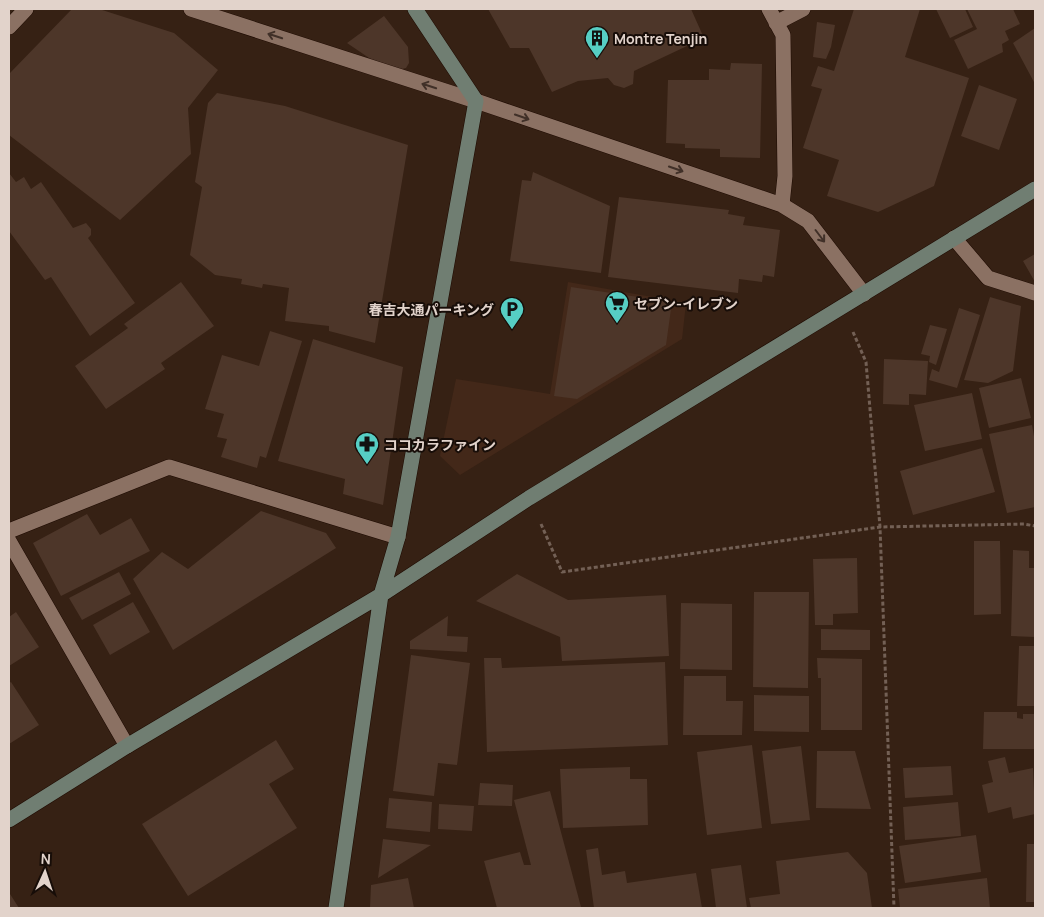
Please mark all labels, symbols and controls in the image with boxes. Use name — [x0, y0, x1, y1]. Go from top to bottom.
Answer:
building icon: Montre Tenjin — [584, 25, 610, 59]
place label: Montre Tenjin — [614, 29, 707, 48]
one-way arrow — [267, 31, 283, 40]
one-way arrow — [422, 81, 438, 90]
one-way arrow — [514, 113, 529, 122]
one-way arrow — [668, 165, 683, 174]
one-way arrow — [815, 229, 825, 243]
supermarket icon: セブン-イレブン — [604, 290, 630, 324]
place label: セブン-イレブン — [634, 294, 738, 313]
parking icon: 春吉大通パーキング — [499, 296, 525, 330]
place label: 春吉大通パーキング — [368, 300, 494, 319]
pharmacy icon: ココカラファイン — [354, 431, 380, 465]
place label: ココカラファイン — [384, 435, 496, 454]
north arrow — [20, 847, 70, 897]
text: N — [40, 849, 51, 868]

